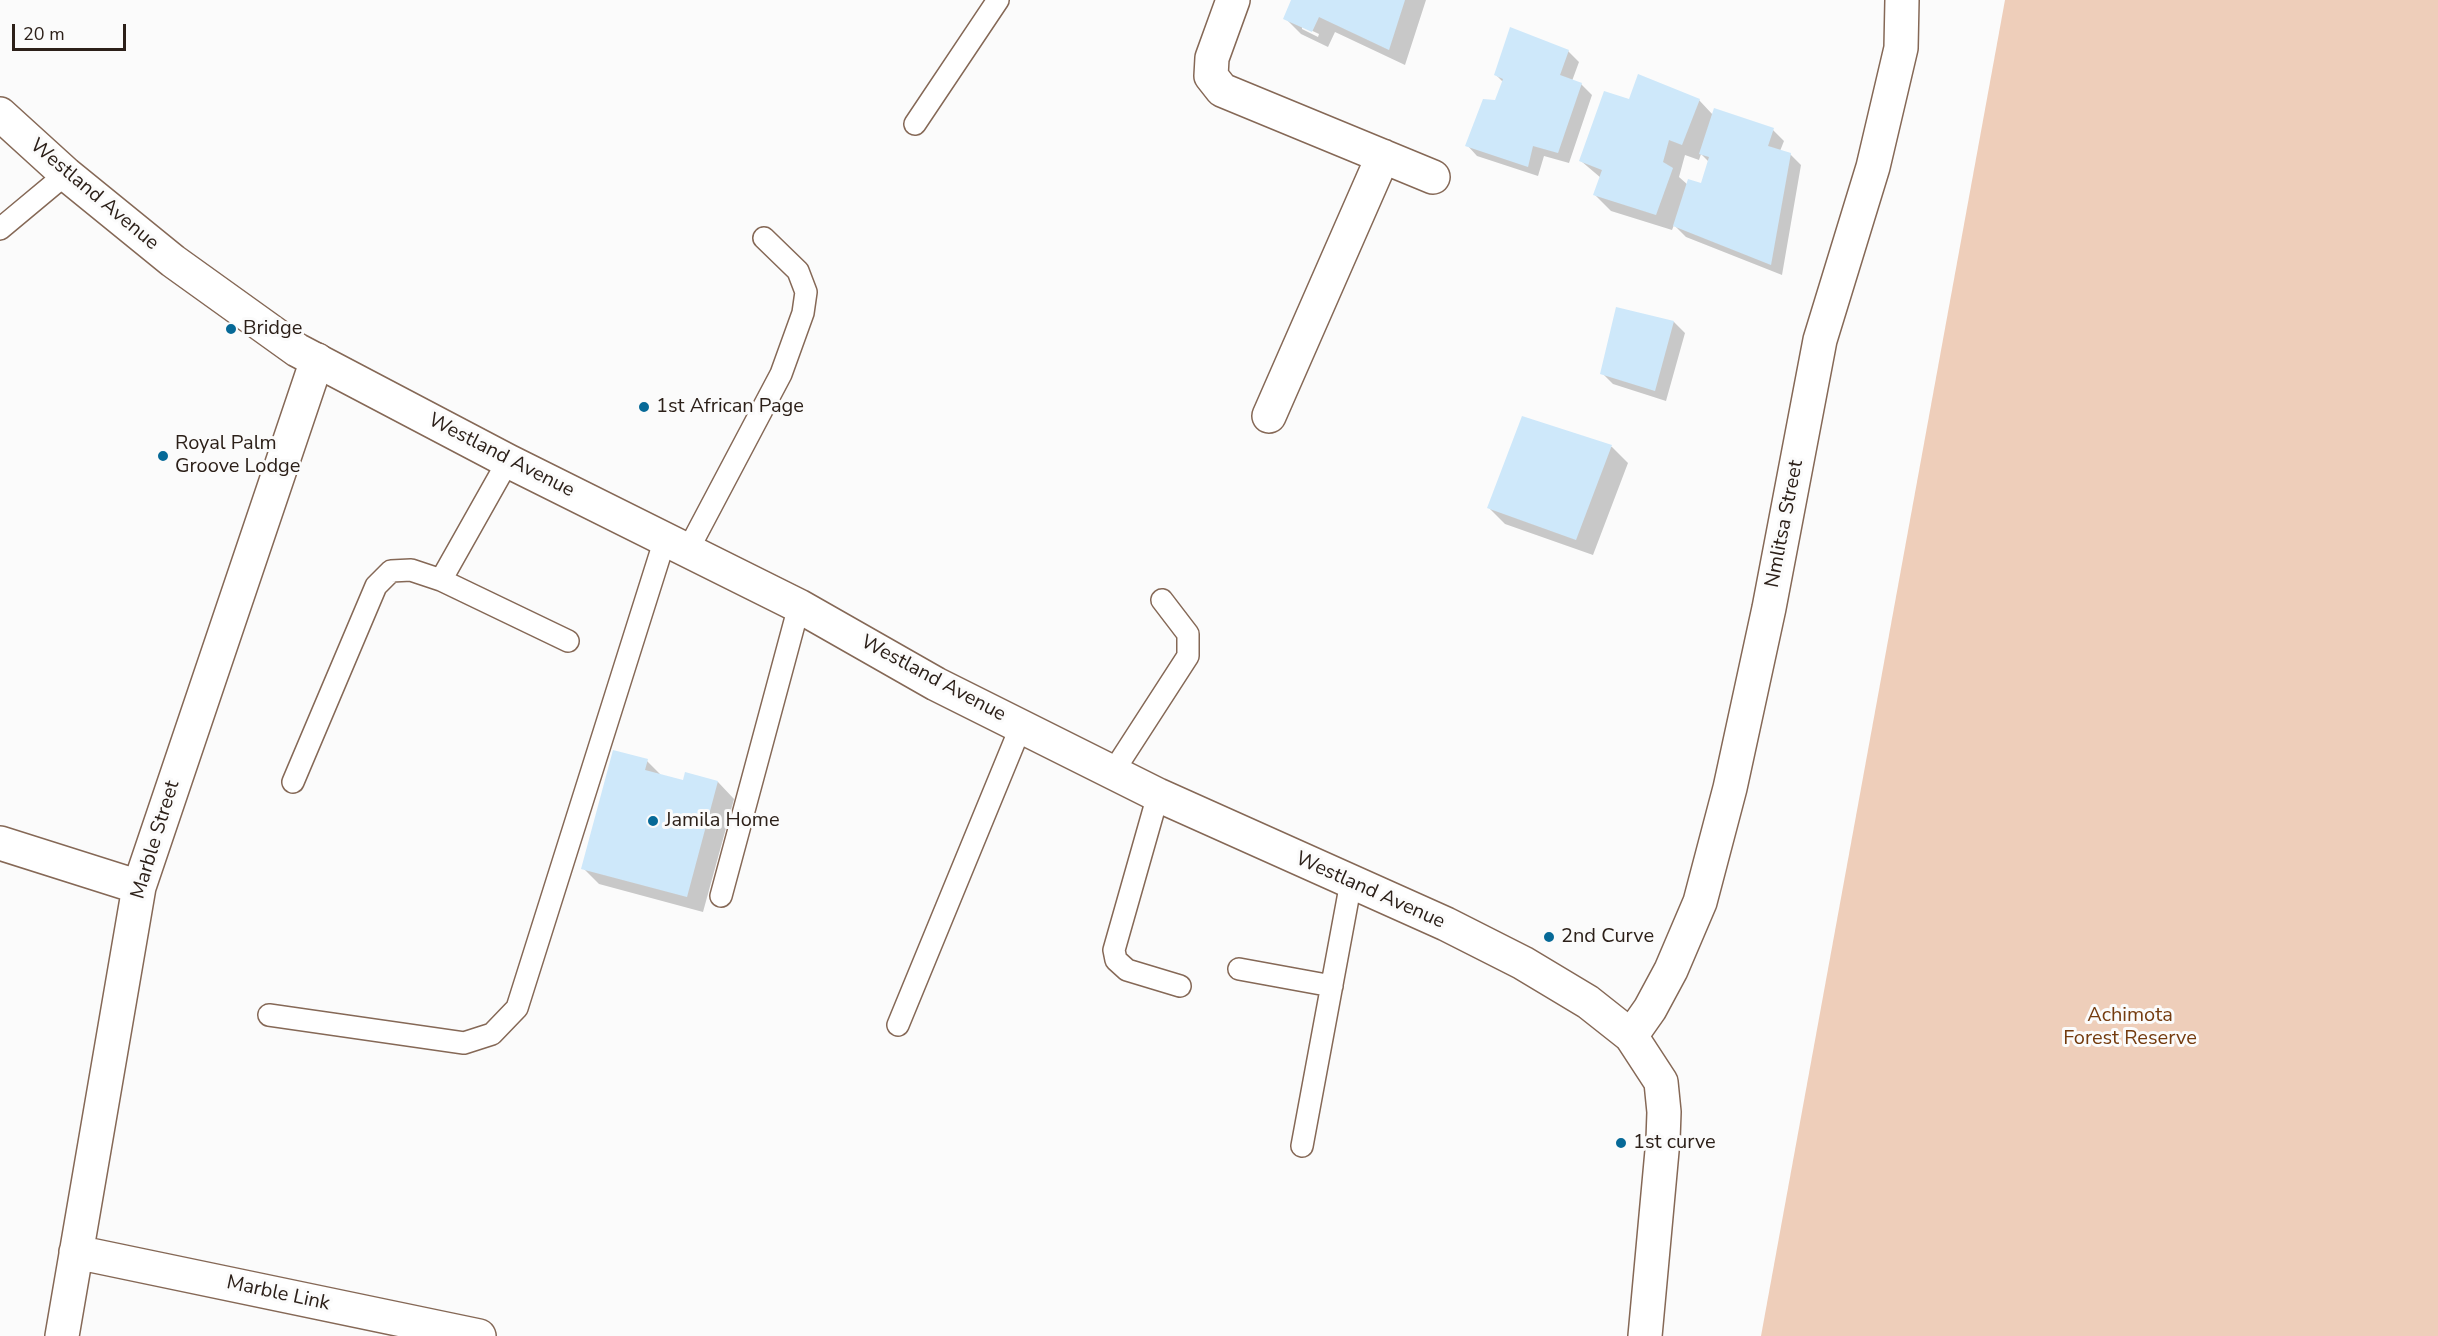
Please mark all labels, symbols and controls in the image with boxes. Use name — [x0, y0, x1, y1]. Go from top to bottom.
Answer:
scale bar — [15, 12, 129, 50]
text: 20 m — [23, 22, 65, 46]
street label: Westland Avenue — [25, 134, 163, 256]
place label: Bridge — [243, 317, 302, 341]
marker: Bridge — [224, 322, 238, 336]
place label: 1st African Page — [656, 395, 804, 419]
marker: 1st African Page — [637, 400, 651, 414]
street label: Westland Avenue — [424, 409, 578, 503]
place label: Royal Palm Groove Lodge — [175, 432, 300, 479]
marker: Royal Palm Groove Lodge — [156, 449, 170, 463]
street label: Nmlitsa Street — [1761, 458, 1809, 590]
street label: Westland Avenue — [856, 631, 1010, 727]
street label: Marble Street — [127, 778, 185, 902]
place label: Jamila Home — [665, 809, 780, 833]
marker: Jamila Home — [646, 814, 660, 828]
street label: Westland Avenue — [1292, 847, 1448, 935]
place label: 2nd Curve — [1561, 925, 1654, 949]
marker: 2nd Curve — [1542, 930, 1556, 944]
park label: Achimota Forest Reserve — [2063, 1004, 2197, 1051]
place label: 1st curve — [1633, 1131, 1716, 1155]
marker: 1st curve — [1614, 1136, 1628, 1150]
street label: Marble Link — [224, 1271, 332, 1317]

